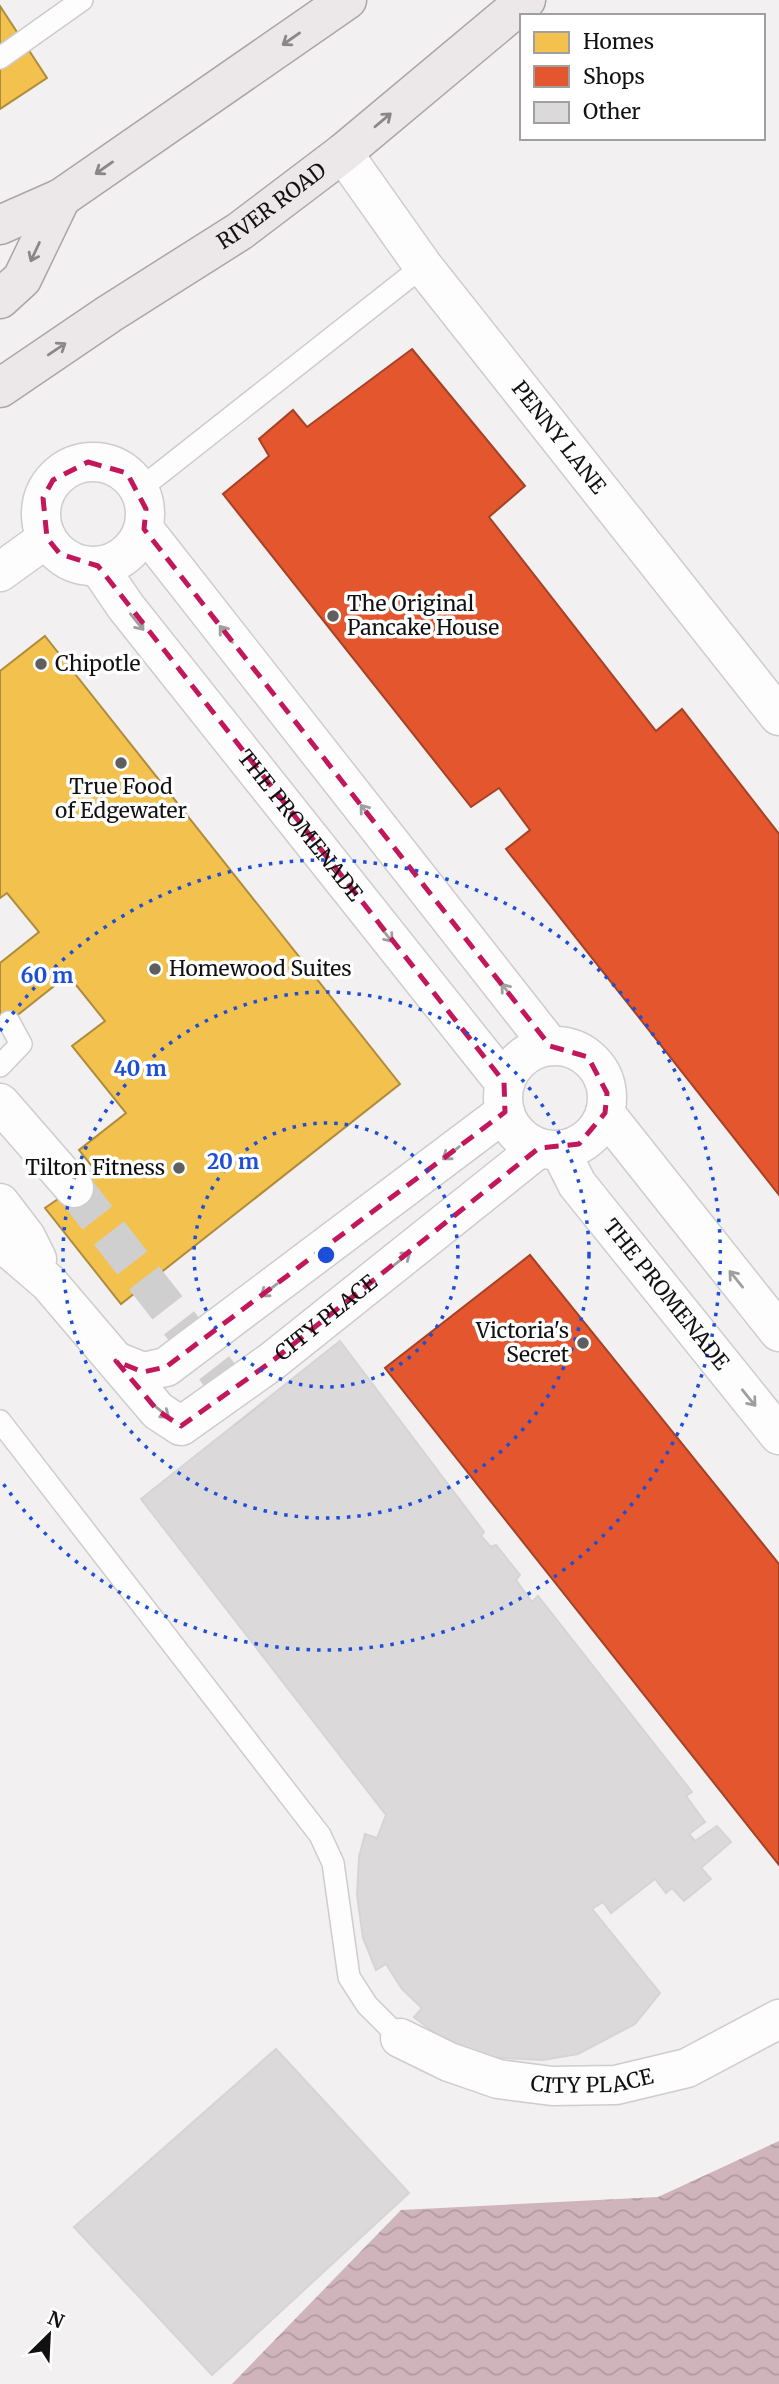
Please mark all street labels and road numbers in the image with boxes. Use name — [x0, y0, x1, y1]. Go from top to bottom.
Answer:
street label: RIVER ROAD — [212, 156, 332, 255]
street label: PENNY LANE — [506, 375, 612, 500]
street label: THE PROMENADE — [232, 744, 369, 907]
street label: THE PROMENADE — [598, 1213, 736, 1376]
street label: CITY PLACE — [269, 1268, 383, 1367]
street label: CITY PLACE — [529, 2062, 656, 2099]

